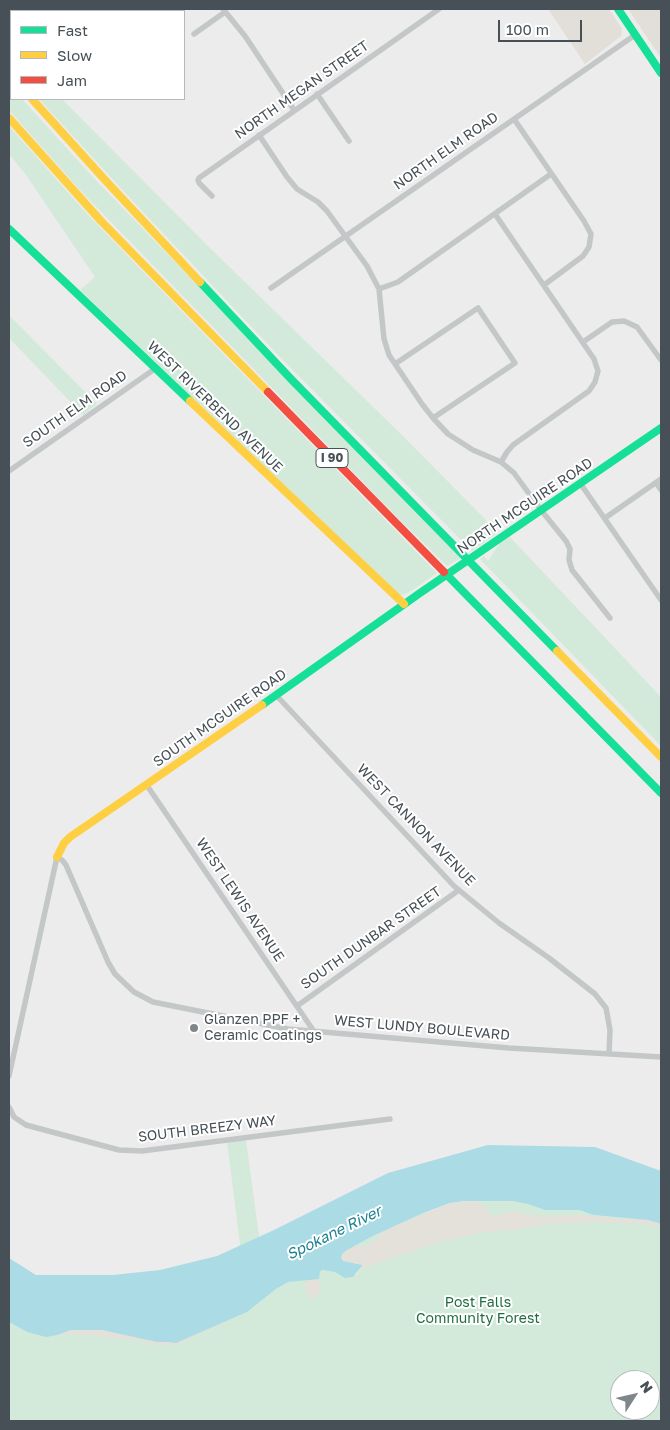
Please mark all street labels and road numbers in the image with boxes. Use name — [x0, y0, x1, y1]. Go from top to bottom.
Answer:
street label: NORTH MEGAN STREET — [232, 37, 372, 143]
street label: NORTH ELM ROAD — [390, 109, 502, 193]
street label: WEST RIVERBEND AVENUE — [144, 338, 286, 476]
street label: SOUTH ELM ROAD — [20, 367, 130, 451]
road number: I 90 — [316, 448, 348, 468]
street label: NORTH MCGUIRE ROAD — [454, 454, 596, 558]
street label: SOUTH MCGUIRE ROAD — [150, 666, 290, 770]
street label: WEST CANNON AVENUE — [353, 761, 479, 889]
street label: WEST LEWIS AVENUE — [192, 835, 288, 965]
street label: SOUTH DUNBAR STREET — [298, 883, 444, 993]
street label: WEST LUNDY BOULEVARD — [333, 1012, 511, 1044]
street label: SOUTH BREEZY WAY — [137, 1112, 277, 1146]

